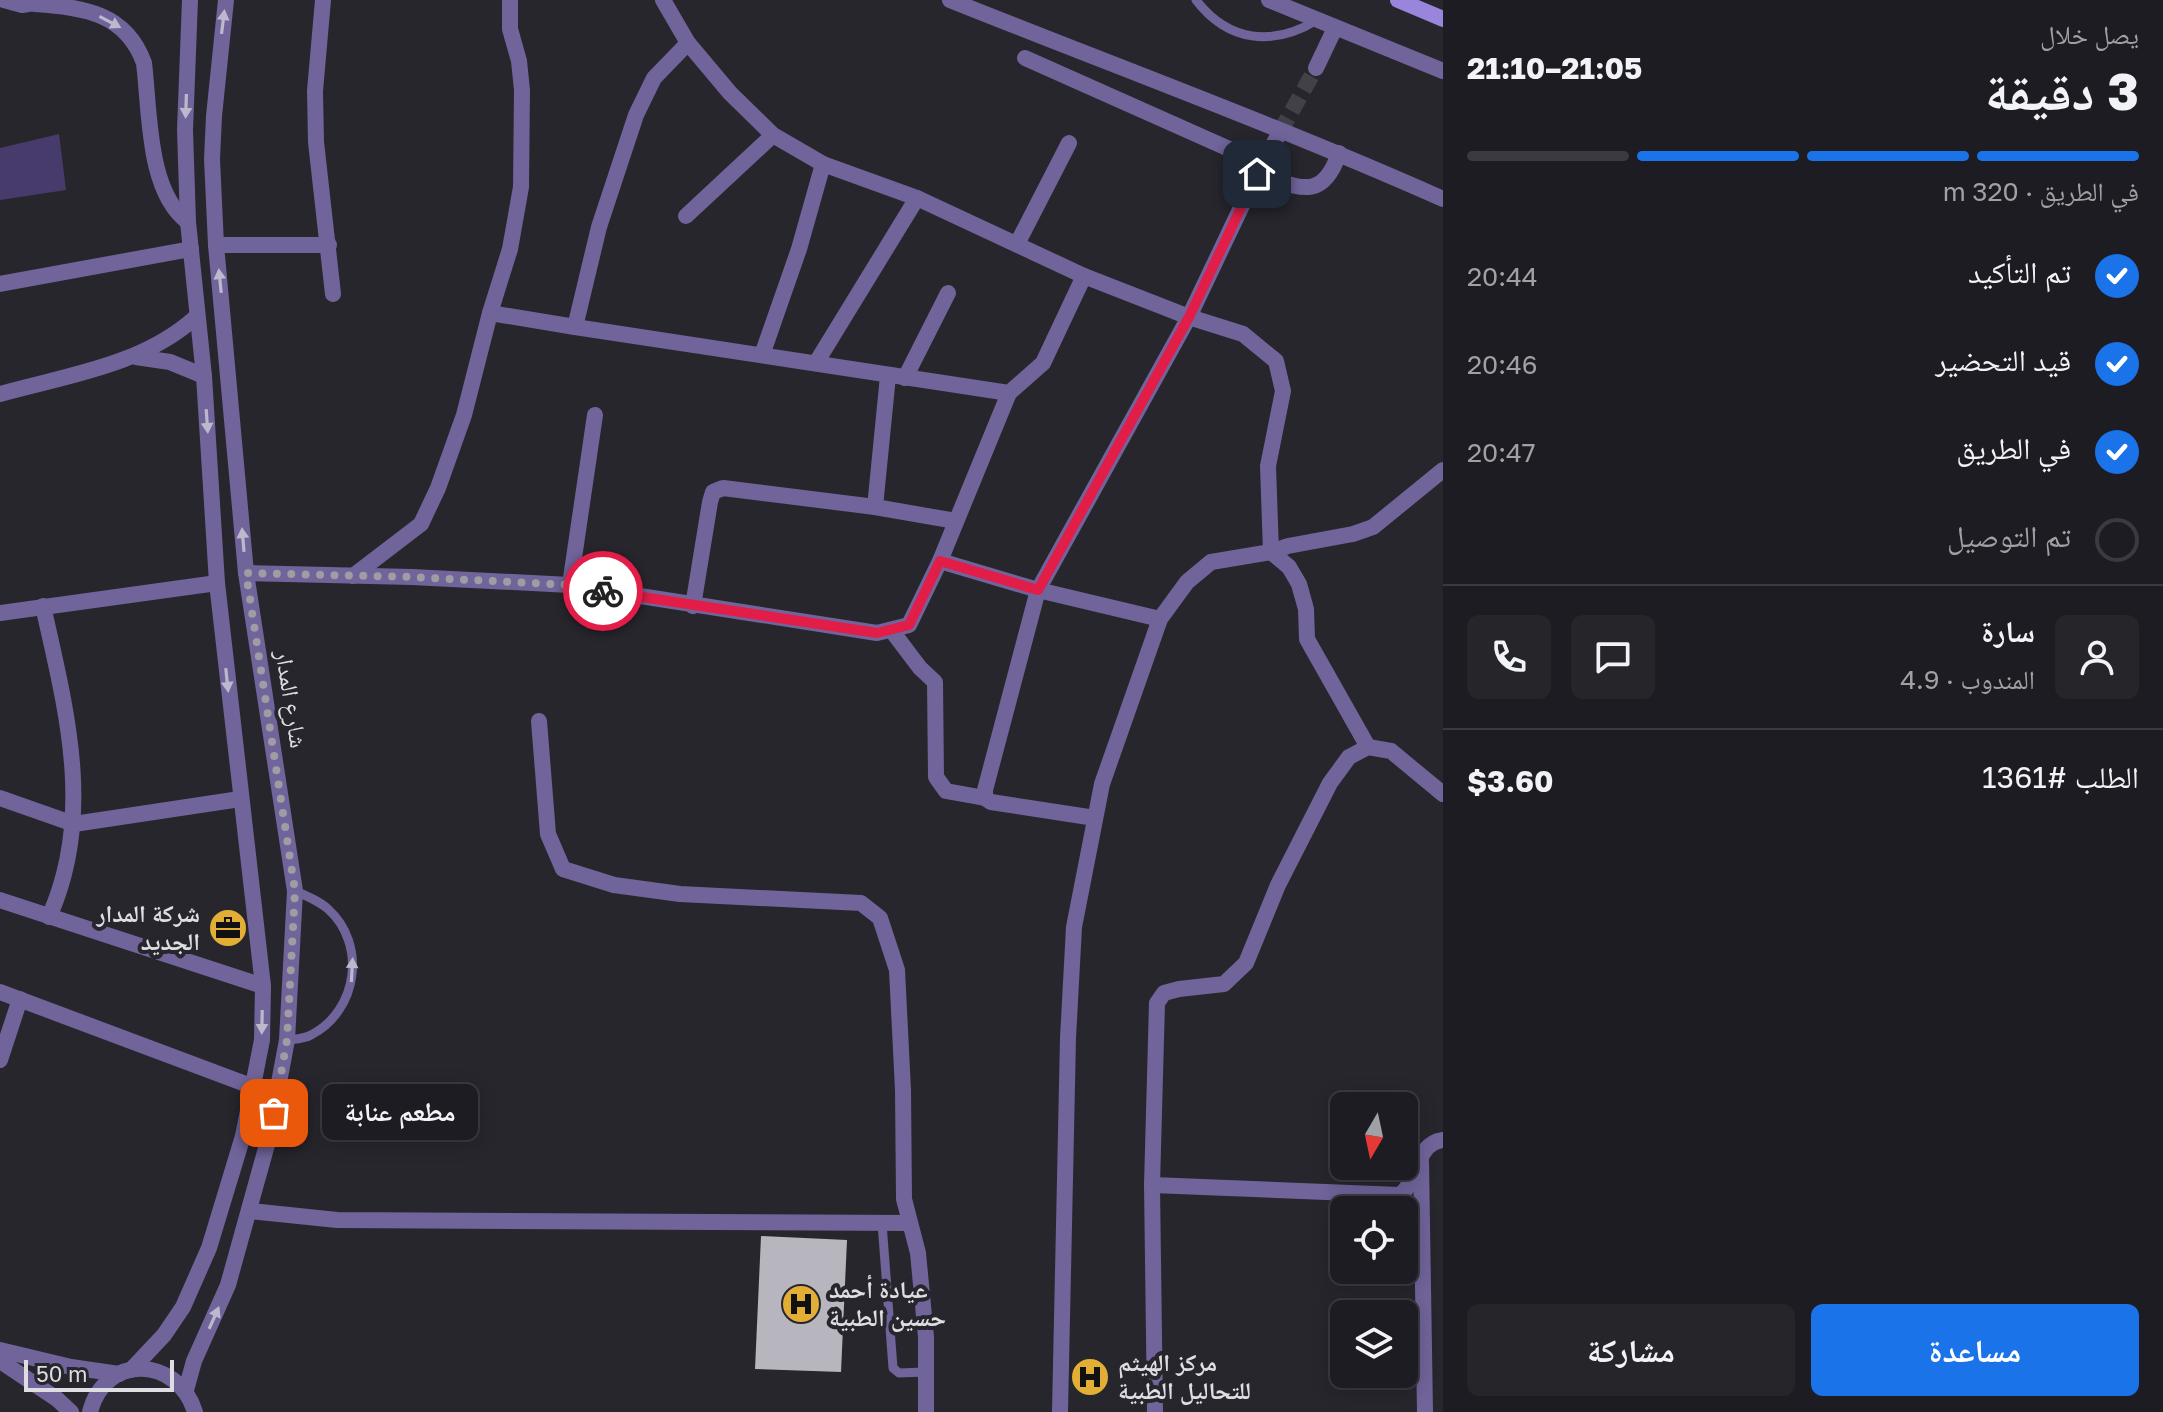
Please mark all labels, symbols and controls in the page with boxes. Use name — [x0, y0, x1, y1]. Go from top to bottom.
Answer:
one-way arrow — [217, 9, 230, 34]
one-way arrow — [99, 14, 121, 28]
text: يصل خلال — [2040, 19, 2139, 50]
text: 21:05–21:10 — [1467, 50, 1642, 86]
text: 3 دقيقة — [1985, 59, 2139, 121]
one-way arrow — [179, 94, 192, 119]
pin — [1223, 140, 1291, 208]
icon: home — [1235, 152, 1279, 196]
text: في الطريق · 320 m — [1943, 176, 2139, 207]
text: تم التأكيد — [1968, 254, 2071, 290]
icon: check — [2095, 254, 2139, 298]
text: 20:44 — [1467, 261, 1538, 292]
one-way arrow — [214, 268, 227, 293]
text: قيد التحضير — [1935, 342, 2071, 378]
icon: check — [2095, 342, 2139, 386]
text: 20:46 — [1467, 349, 1538, 380]
one-way arrow — [201, 409, 214, 434]
text: في الطريق — [1956, 430, 2071, 466]
icon: check — [2095, 430, 2139, 474]
text: 20:47 — [1467, 437, 1536, 468]
text: تم التوصيل — [1947, 518, 2071, 554]
one-way arrow — [236, 527, 249, 552]
courier — [563, 551, 643, 631]
icon: bike — [581, 569, 625, 613]
text: سارة — [1981, 613, 2035, 649]
button: phone — [1467, 615, 1551, 699]
button: chat — [1571, 615, 1655, 699]
button: person — [2055, 615, 2139, 699]
street label: شارع المدار — [268, 647, 315, 750]
text: المندوب · 4.9 — [1900, 664, 2035, 695]
one-way arrow — [221, 668, 234, 693]
text: الطلب #1361 — [1982, 759, 2139, 795]
text: $3.60 — [1467, 763, 1554, 799]
place label: شركة المدار الجديد — [95, 898, 200, 956]
office icon: شركة المدار الجديد — [207, 907, 249, 949]
one-way arrow — [345, 957, 358, 982]
one-way arrow — [256, 1010, 269, 1035]
pin — [240, 1079, 308, 1147]
callout: مطعم عنابة — [322, 1085, 478, 1141]
icon: bag — [252, 1091, 296, 1135]
north arrow — [1330, 1092, 1418, 1180]
map controls — [1330, 1092, 1418, 1388]
text: مطعم عنابة — [344, 1096, 456, 1127]
button: locate — [1330, 1196, 1418, 1284]
place label: عيادة أحمد حسين الطبية — [829, 1274, 946, 1332]
hospital icon: عيادة أحمد حسين الطبية — [780, 1283, 822, 1325]
button: layers — [1330, 1300, 1418, 1388]
button: مشاركة — [1467, 1304, 1795, 1396]
button: مساعدة — [1811, 1304, 2139, 1396]
one-way arrow — [207, 1306, 221, 1329]
place label: مركز الهيثم للتحاليل الطبية — [1118, 1347, 1251, 1405]
scale bar — [24, 1356, 174, 1392]
hospital icon: مركز الهيثم للتحاليل الطبية — [1069, 1356, 1111, 1398]
text: 50 m — [36, 1360, 87, 1387]

